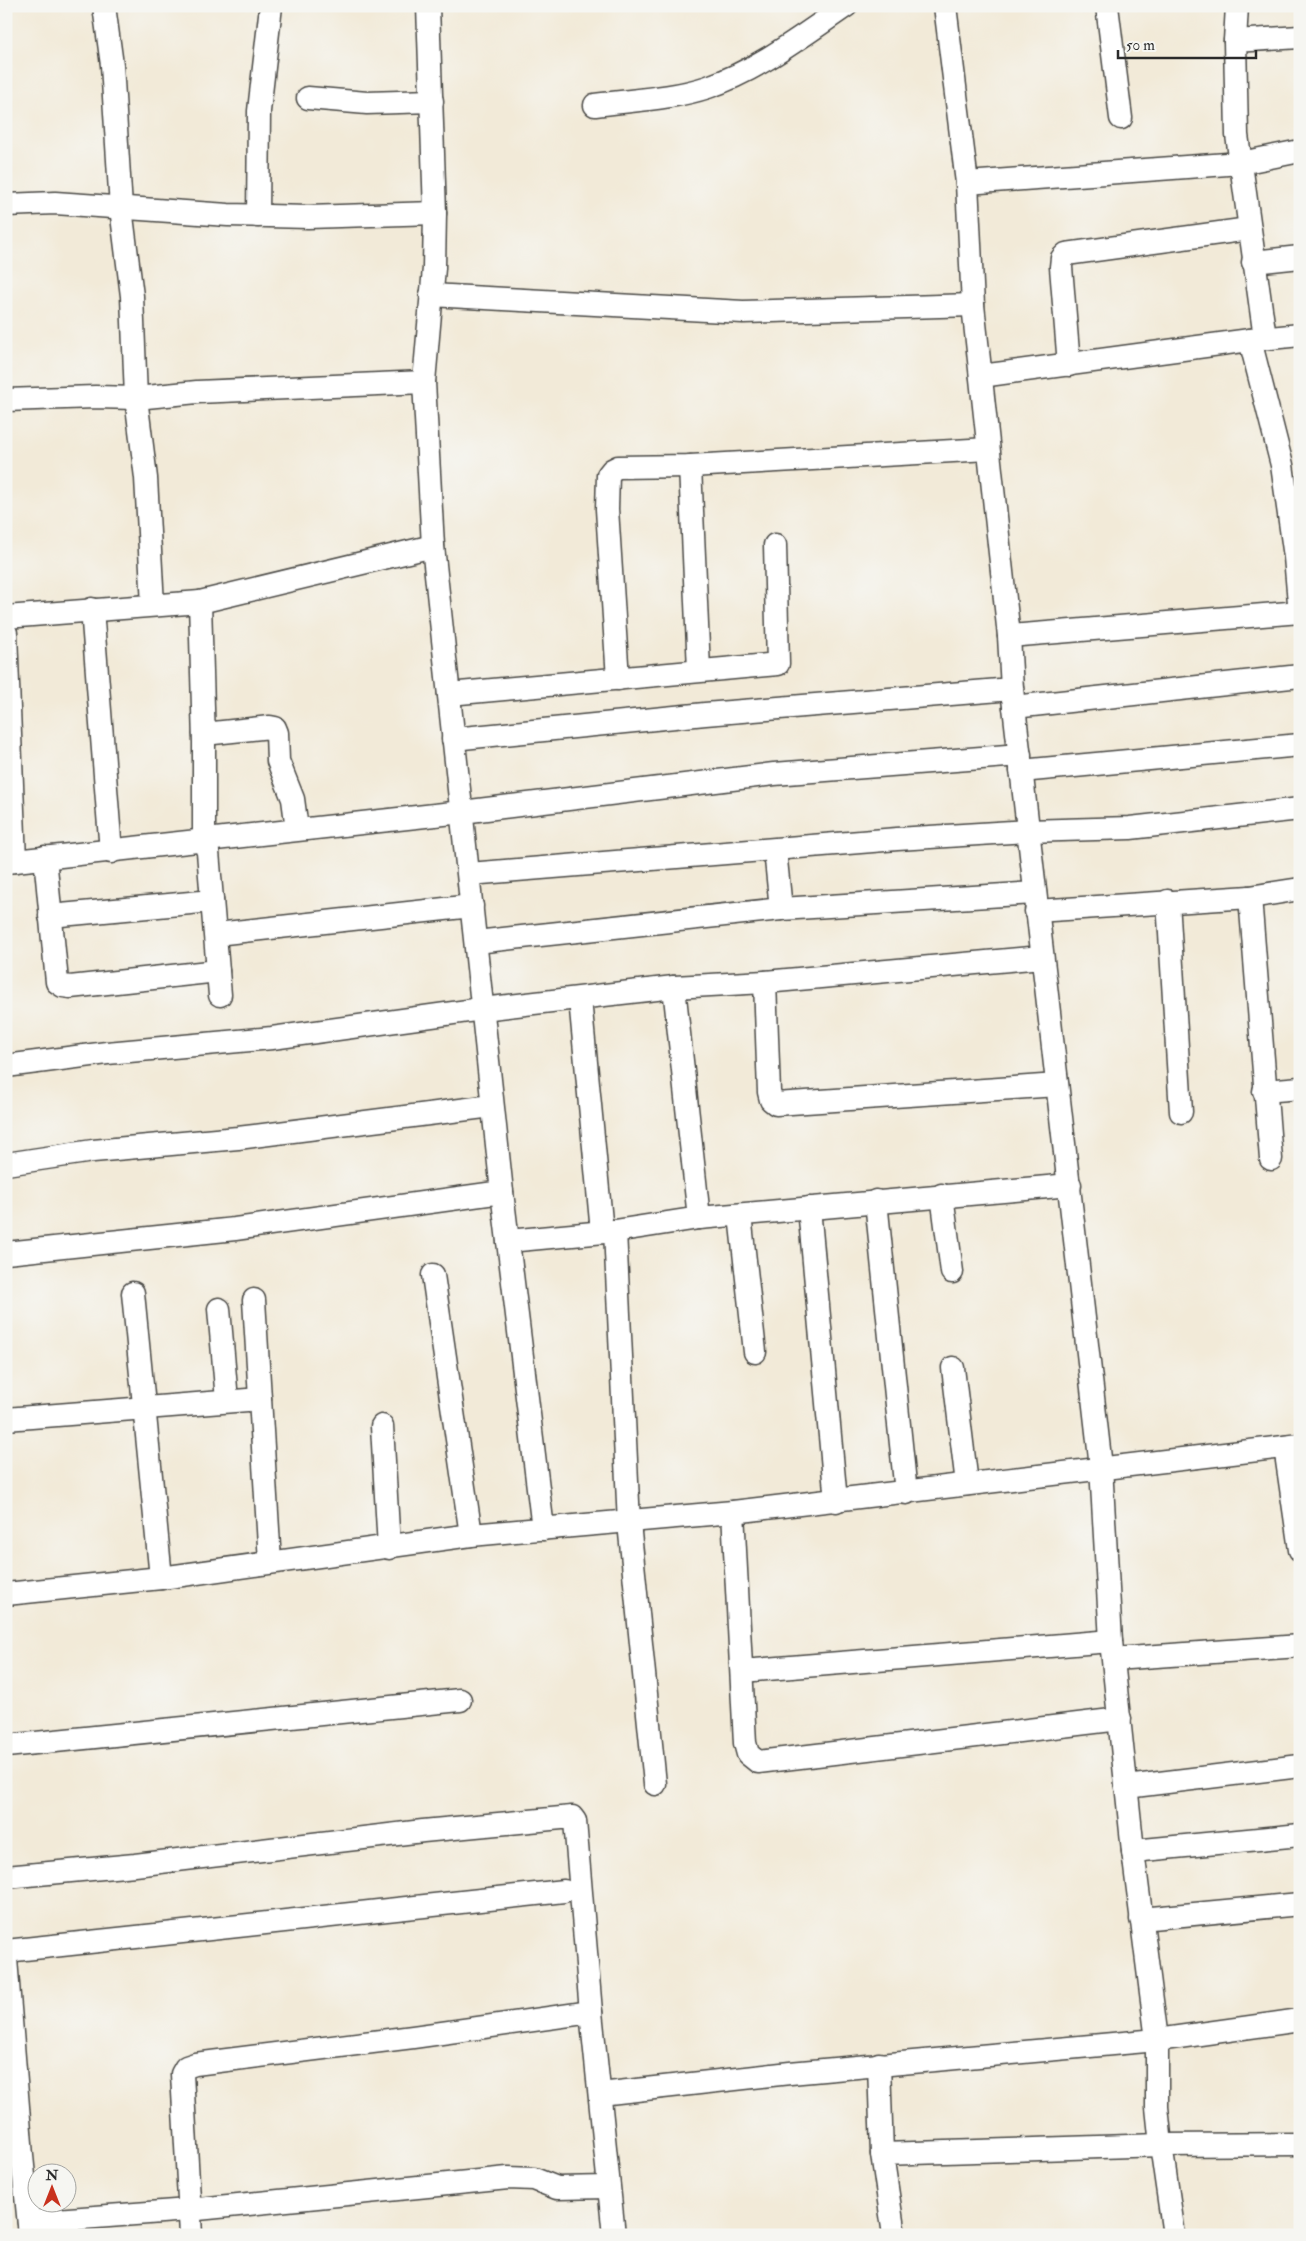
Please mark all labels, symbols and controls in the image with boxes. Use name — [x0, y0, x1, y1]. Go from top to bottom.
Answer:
scale bar — [1118, 28, 1256, 60]
text: 50 m — [1126, 36, 1155, 55]
north arrow — [28, 2164, 78, 2214]
text: N — [45, 2167, 59, 2184]

